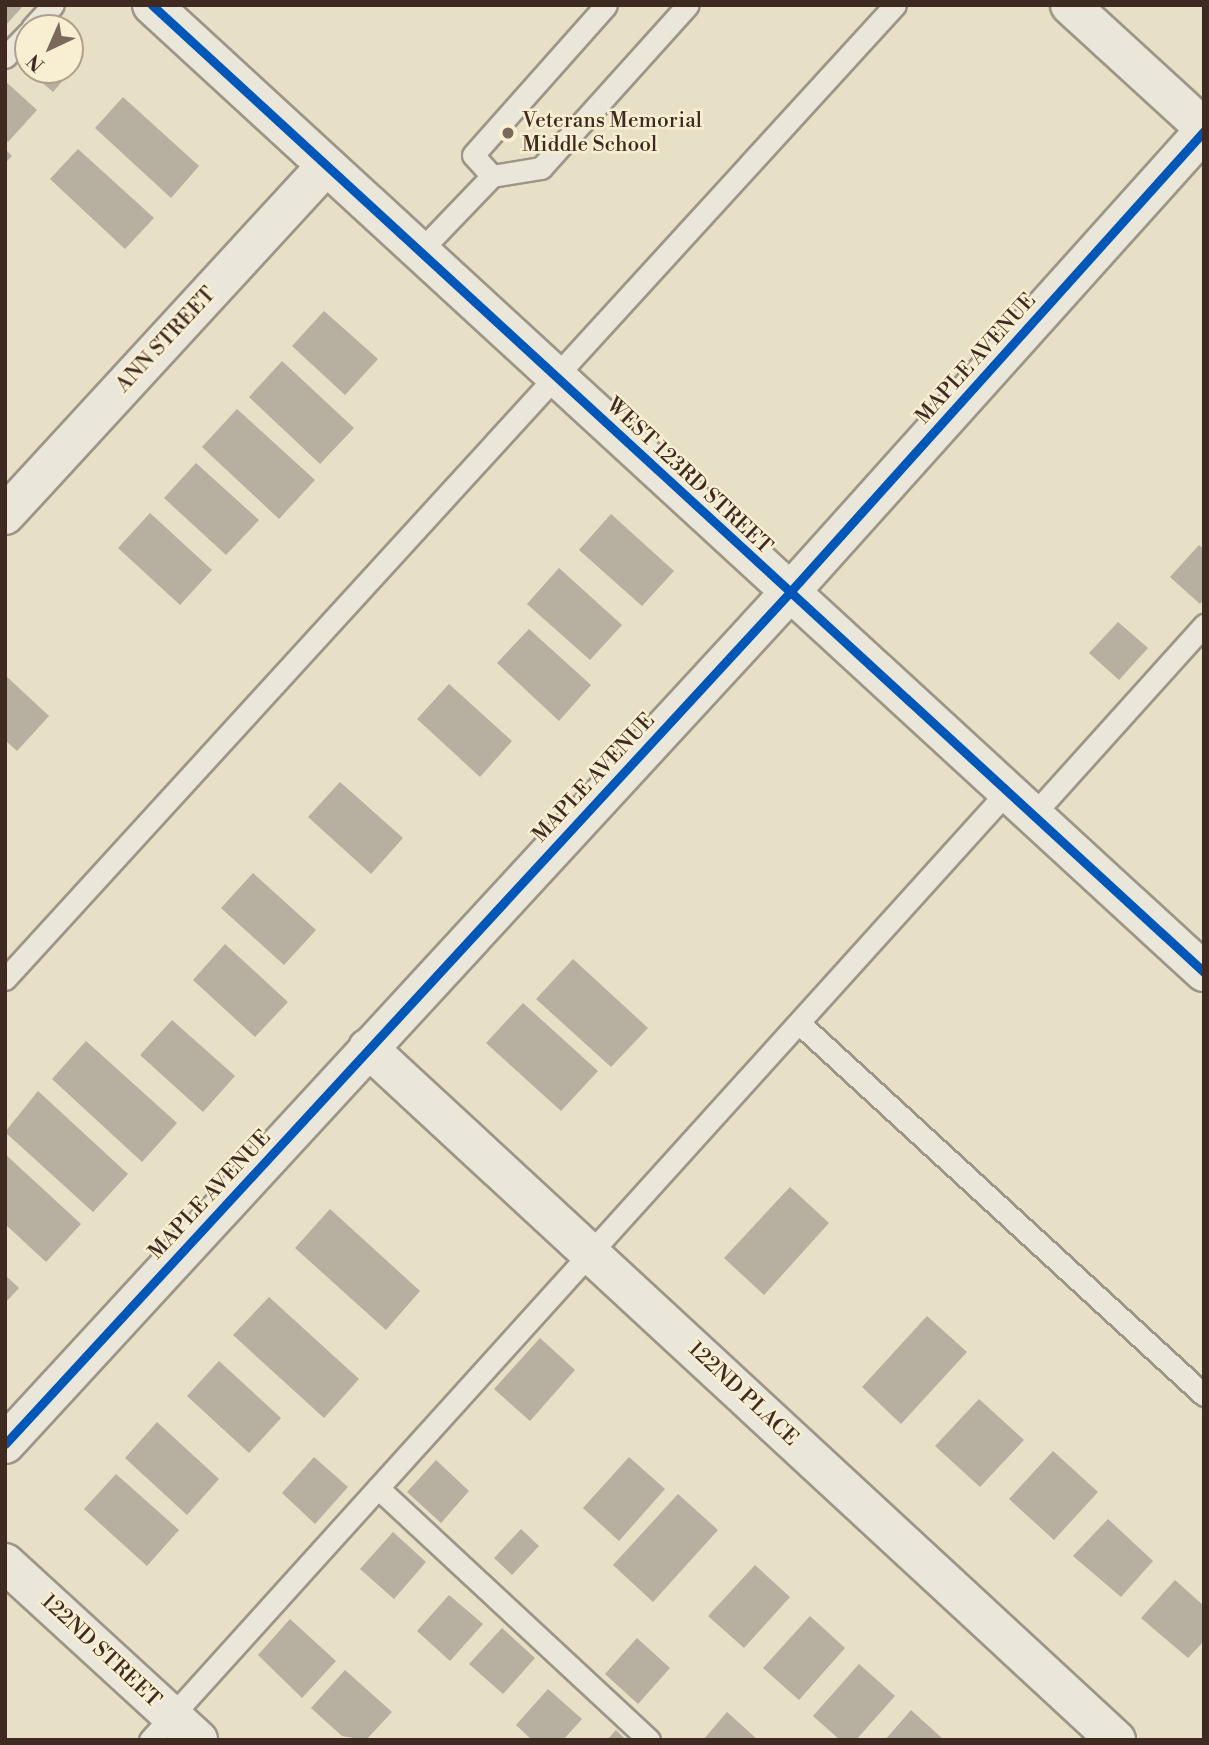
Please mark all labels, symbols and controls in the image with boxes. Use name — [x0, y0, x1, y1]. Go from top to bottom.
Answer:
north arrow — [14, 14, 84, 84]
text: N — [22, 49, 50, 77]
place label: Veterans Memorial Middle School — [522, 108, 702, 158]
marker: Veterans Memorial Middle School — [500, 125, 516, 141]
street label: ANN STREET — [111, 282, 221, 398]
street label: MAPLE AVENUE — [911, 288, 1041, 430]
street label: WEST 123RD STREET — [601, 393, 777, 559]
street label: MAPLE AVENUE — [528, 708, 660, 848]
street label: MAPLE AVENUE — [144, 1125, 276, 1265]
street label: 122ND PLACE — [683, 1337, 803, 1451]
street label: 122ND STREET — [36, 1589, 166, 1713]

